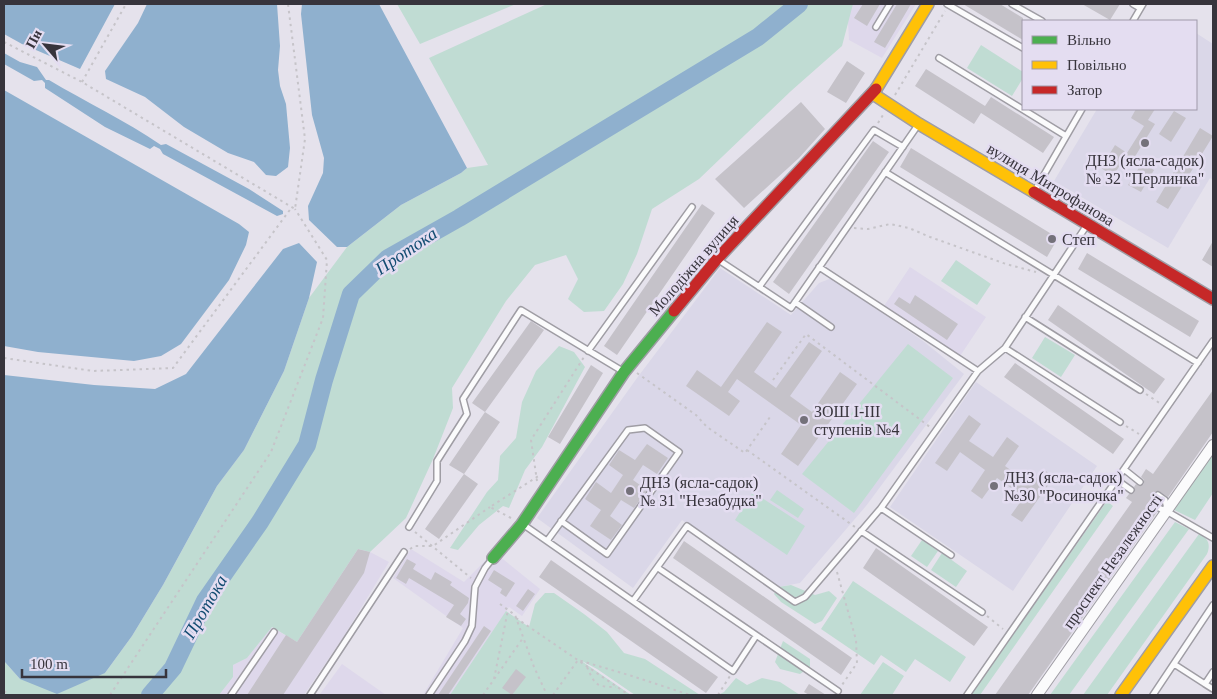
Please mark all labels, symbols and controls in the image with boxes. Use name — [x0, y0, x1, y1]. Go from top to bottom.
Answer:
north arrow — [20, 20, 70, 70]
legend — [1022, 20, 1197, 110]
text: Пн — [23, 27, 45, 51]
text: Вільно — [1067, 32, 1111, 48]
text: Повільно — [1067, 57, 1126, 73]
text: Затор — [1067, 82, 1102, 98]
marker: ДНЗ (ясла-садок) № 32 "Перлинка" — [1139, 137, 1151, 149]
street label: вулиця Митрофанова — [984, 140, 1117, 230]
place label: ДНЗ (ясла-садок) № 32 "Перлинка" — [1086, 152, 1204, 188]
street label: Молодіжна вулиця — [645, 211, 743, 320]
water label: Протока — [371, 223, 441, 279]
place label: Степ — [1062, 231, 1096, 248]
marker: Степ — [1046, 233, 1058, 245]
place label: ЗОШ І-ІІІ ступенів №4 — [814, 403, 899, 439]
marker: ЗОШ І-ІІІ ступенів №4 — [798, 414, 810, 426]
place label: ДНЗ (ясла-садок) №30 "Росиночка" — [1004, 469, 1124, 504]
place label: ДНЗ (ясла-садок) № 31 "Незабудка" — [640, 474, 762, 510]
marker: ДНЗ (ясла-садок) №30 "Росиночка" — [988, 480, 1000, 492]
marker: ДНЗ (ясла-садок) № 31 "Незабудка" — [624, 485, 636, 497]
street label: проспект Незалежності — [1059, 490, 1166, 632]
water label: Протока — [178, 572, 231, 643]
scale bar — [22, 646, 166, 678]
text: 100 m — [30, 656, 68, 672]

